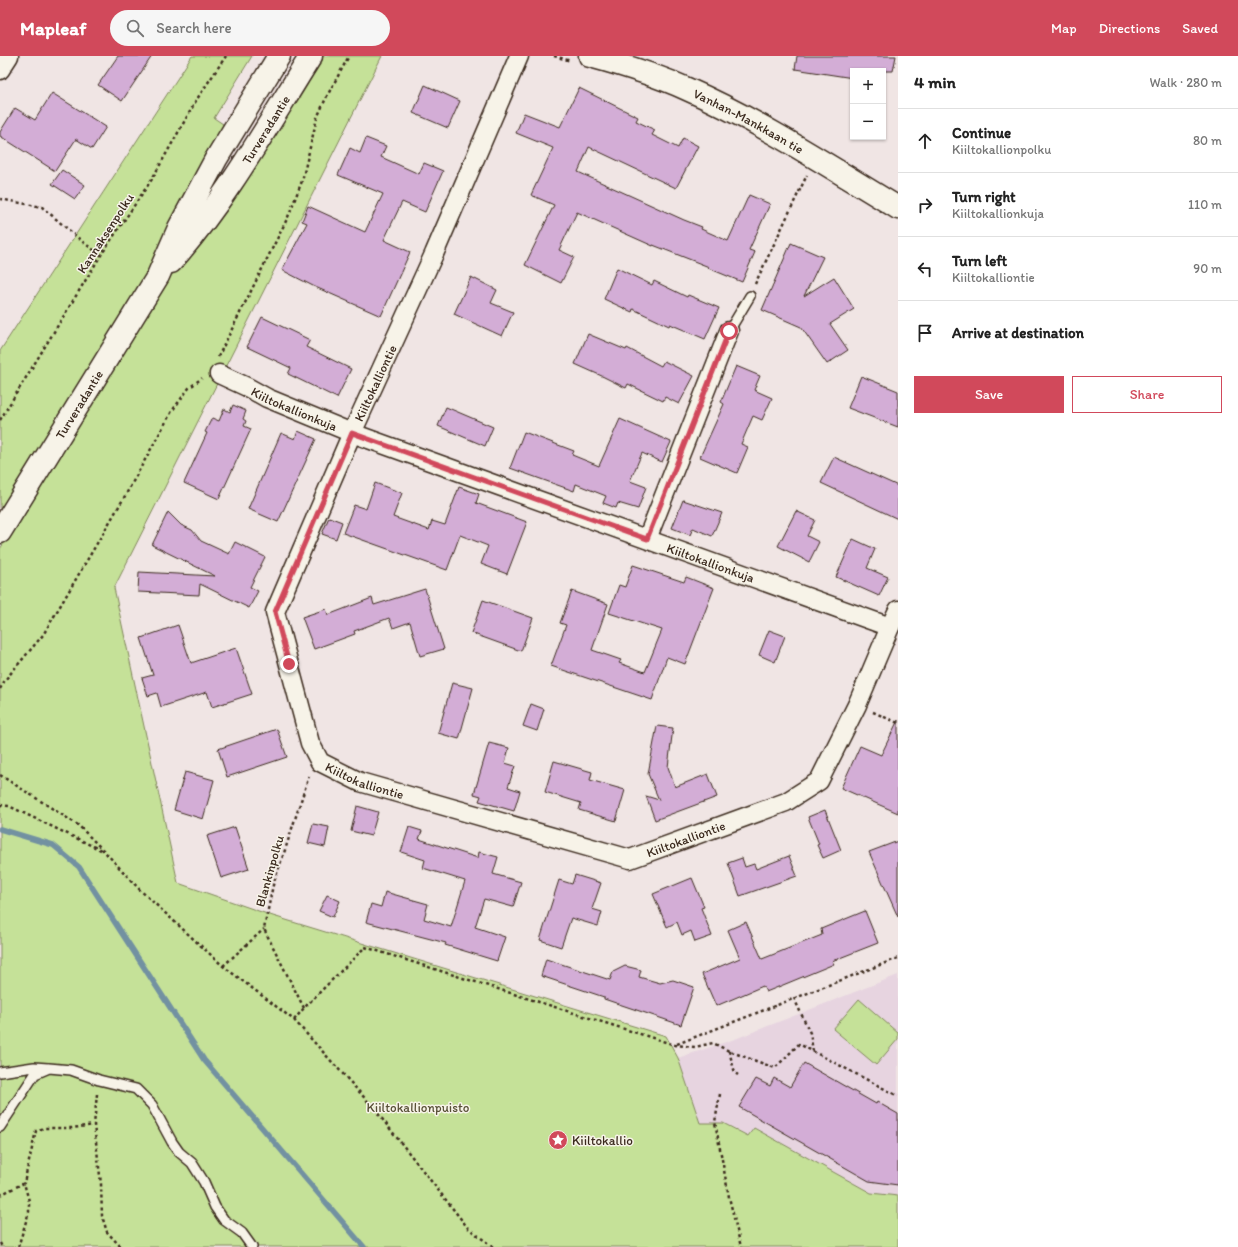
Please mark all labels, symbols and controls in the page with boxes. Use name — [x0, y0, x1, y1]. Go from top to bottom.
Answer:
search box — [110, 10, 390, 46]
text: Mapleaf — [20, 17, 86, 40]
icon: search — [124, 17, 146, 39]
text: Search here — [156, 19, 232, 37]
text: Map — [1051, 20, 1077, 37]
text: Directions — [1099, 20, 1160, 37]
text: Saved — [1182, 20, 1218, 37]
map controls — [850, 68, 886, 140]
button: + — [850, 68, 886, 104]
text: 4 min — [914, 72, 956, 92]
text: Walk · 280 m — [1149, 75, 1222, 90]
street label: Vanhan-Mankkaan tie — [691, 86, 806, 157]
street label: Turveradantie — [239, 93, 293, 167]
button: − — [850, 104, 886, 140]
text: Continue — [952, 124, 1011, 142]
icon: ahead — [914, 130, 936, 152]
text: 80 m — [1193, 133, 1222, 148]
text: Kiiltokallionpolku — [952, 142, 1051, 157]
text: Turn right — [952, 188, 1016, 206]
street label: Kannaksenpolku — [74, 190, 137, 276]
icon: right — [914, 194, 936, 216]
text: 110 m — [1188, 197, 1222, 212]
text: Kiiltokallionkuja — [952, 206, 1044, 221]
text: Turn left — [952, 252, 1007, 270]
icon: left — [914, 258, 936, 280]
text: 90 m — [1193, 261, 1222, 276]
text: Kiiltokalliontie — [952, 270, 1035, 285]
route start — [720, 322, 738, 340]
icon: arrive — [914, 322, 936, 344]
text: Arrive at destination — [952, 324, 1084, 342]
street label: Kiiltokalliontie — [351, 343, 400, 424]
street label: Turveradantie — [52, 367, 106, 442]
button: Save — [914, 376, 1064, 413]
button: Share — [1072, 376, 1222, 413]
street label: Kiiltokallionkuja — [249, 384, 340, 434]
street label: Kiiltokallionkuja — [665, 540, 757, 586]
route end — [280, 655, 298, 673]
street label: Kiiltokalliontie — [323, 759, 406, 802]
street label: Kiiltokalliontie — [644, 818, 727, 860]
street label: Blankinpolku — [252, 834, 287, 909]
park label: Kiiltokallionpuisto — [367, 1100, 470, 1115]
place icon: Kiiltokallio — [547, 1129, 569, 1151]
place label: Kiiltokallio — [572, 1133, 633, 1148]

